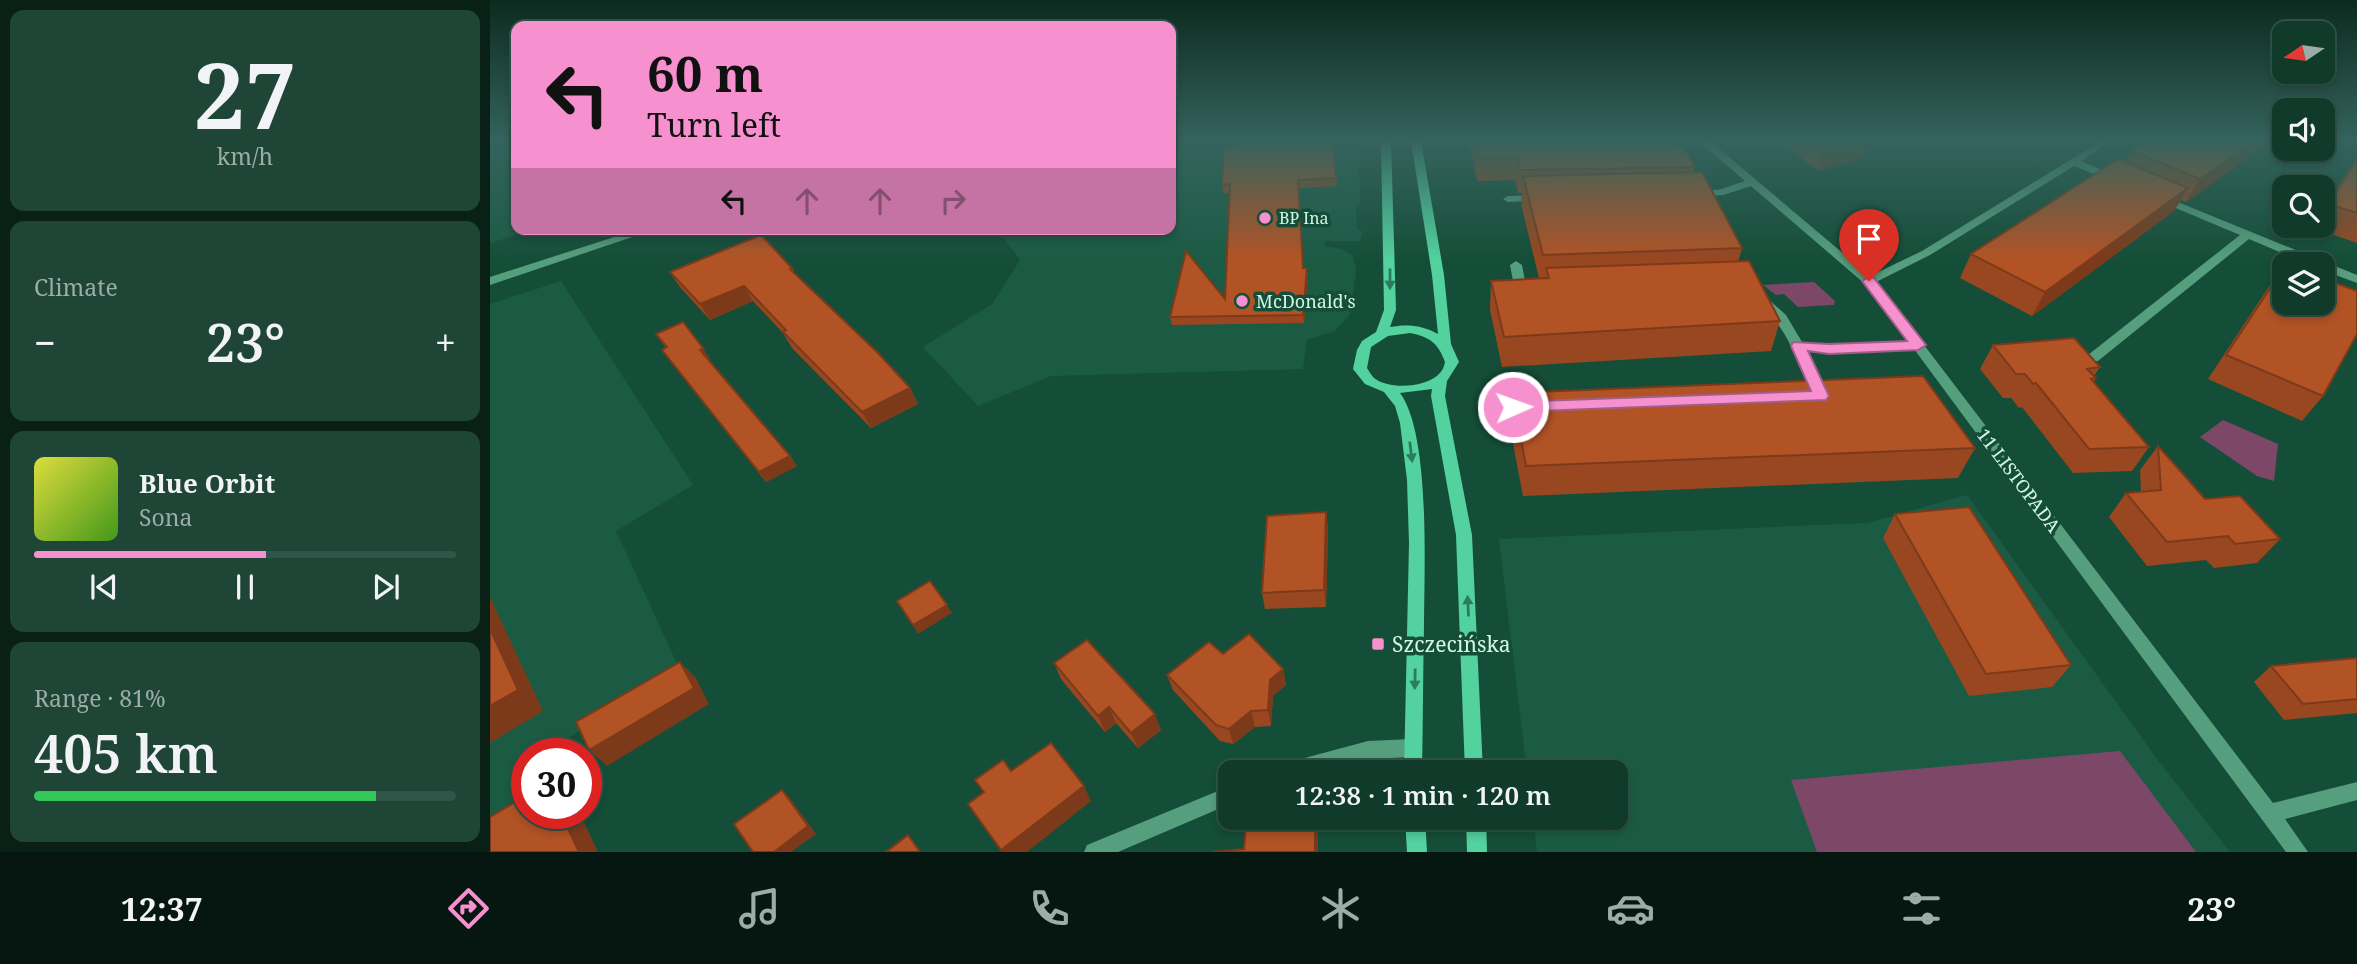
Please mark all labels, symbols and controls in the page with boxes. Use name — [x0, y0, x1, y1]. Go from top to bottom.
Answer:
north arrow — [2272, 21, 2334, 84]
map controls — [2272, 21, 2335, 315]
text: 27 — [194, 32, 296, 156]
text: 60 m — [647, 40, 763, 106]
icon: left — [532, 49, 623, 140]
button: sound — [2272, 98, 2335, 161]
text: Turn left — [647, 103, 781, 146]
text: km/h — [217, 140, 273, 172]
button: search — [2272, 175, 2335, 238]
icon: left — [715, 182, 753, 220]
icon: ahead — [788, 182, 826, 220]
icon: ahead — [861, 182, 899, 220]
icon: right — [934, 182, 972, 220]
place label: BP Ina — [1279, 207, 1329, 229]
pin — [1839, 209, 1899, 281]
marker: BP Ina — [1257, 210, 1273, 226]
icon: arrive — [1850, 220, 1888, 258]
button: layers — [2272, 252, 2335, 315]
one-way arrow — [1384, 268, 1396, 290]
text: Climate — [34, 271, 118, 303]
place label: McDonald's — [1256, 289, 1356, 313]
marker: McDonald's — [1234, 293, 1250, 309]
text: 23° — [206, 306, 285, 377]
text: − — [34, 316, 56, 368]
text: + — [435, 316, 456, 368]
position arrow — [1476, 370, 1550, 444]
street label: 11 LISTOPADA — [1972, 423, 2066, 537]
one-way arrow — [1405, 441, 1416, 463]
text: Blue Orbit — [139, 465, 275, 501]
text: Sona — [139, 501, 193, 533]
icon: previous — [85, 568, 123, 606]
icon: pause — [226, 568, 264, 606]
icon: next — [367, 568, 405, 606]
one-way arrow — [1462, 594, 1473, 616]
place label: Szczecińska — [1392, 630, 1511, 658]
marker: Szczecińska — [1370, 636, 1386, 652]
one-way arrow — [1409, 669, 1420, 691]
text: Range · 81% — [34, 682, 166, 714]
text: 405 km — [34, 717, 218, 788]
speed limit sign: 30 — [511, 738, 602, 829]
text: 12:38 · 1 min · 120 m — [1295, 777, 1551, 813]
icon: directions — [444, 884, 493, 933]
icon: music — [735, 884, 784, 933]
icon: phone — [1025, 884, 1074, 933]
icon: climate — [1316, 884, 1365, 933]
icon: car — [1606, 884, 1655, 933]
icon: filters — [1897, 884, 1946, 933]
text: 12:37 — [121, 887, 203, 930]
text: 23° — [2187, 887, 2236, 930]

